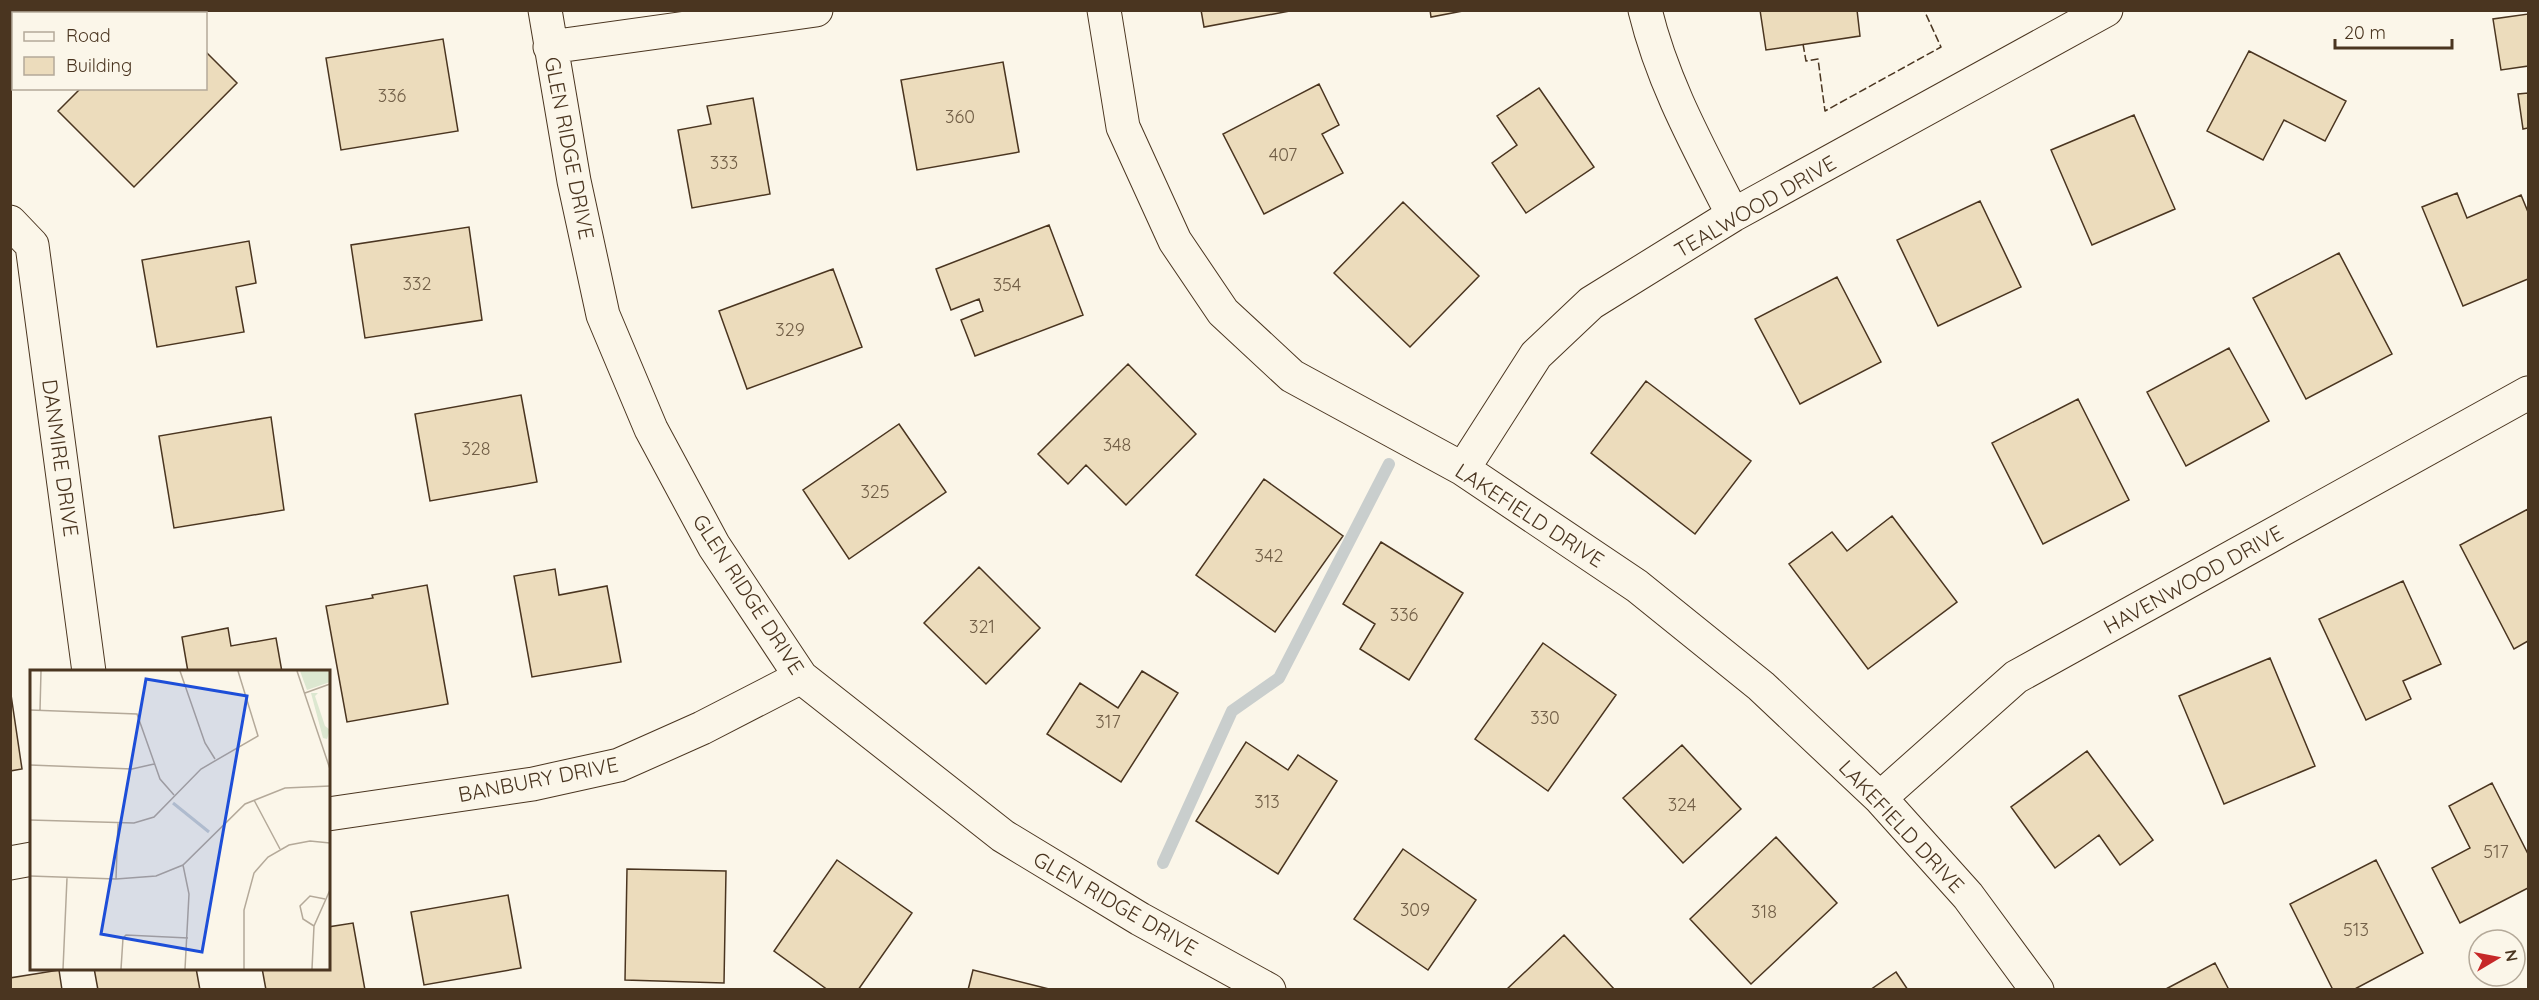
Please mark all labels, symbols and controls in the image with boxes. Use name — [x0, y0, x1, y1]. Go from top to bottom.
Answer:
legend — [12, 12, 207, 90]
scale bar — [2335, 12, 2452, 50]
text: 20 m — [2344, 21, 2386, 44]
text: Road — [66, 24, 111, 47]
text: Building — [66, 54, 132, 77]
street label: GLEN RIDGE DRIVE — [540, 54, 600, 242]
house number: 336 — [378, 84, 407, 107]
house number: 360 — [945, 105, 975, 128]
house number: 407 — [1269, 143, 1297, 166]
street label: TEALWOOD DRIVE — [1670, 149, 1840, 263]
house number: 333 — [710, 151, 738, 174]
house number: 332 — [403, 272, 431, 295]
house number: 354 — [993, 273, 1021, 296]
house number: 329 — [775, 318, 805, 341]
street label: DANMIRE DRIVE — [37, 378, 85, 538]
house number: 348 — [1103, 433, 1131, 456]
house number: 328 — [461, 437, 491, 460]
street label: LAKEFIELD DRIVE — [1451, 457, 1609, 573]
house number: 325 — [860, 480, 890, 503]
street label: GLEN RIDGE DRIVE — [688, 509, 810, 679]
street label: HAVENWOOD DRIVE — [2099, 519, 2287, 639]
house number: 342 — [1255, 544, 1283, 567]
house number: 336 — [1390, 603, 1419, 626]
house number: 321 — [969, 615, 995, 638]
inset map — [30, 670, 330, 970]
house number: 330 — [1530, 706, 1560, 729]
house number: 317 — [1095, 710, 1121, 733]
street label: BANBURY DRIVE — [456, 751, 620, 807]
street label: LAKEFIELD DRIVE — [1834, 754, 1970, 898]
house number: 313 — [1254, 790, 1280, 813]
house number: 324 — [1668, 793, 1696, 816]
house number: 517 — [2483, 840, 2509, 863]
street label: GLEN RIDGE DRIVE — [1029, 845, 1203, 961]
house number: 309 — [1400, 898, 1430, 921]
house number: 318 — [1751, 900, 1777, 923]
house number: 513 — [2343, 918, 2369, 941]
north arrow — [2467, 928, 2527, 988]
text: N — [2501, 948, 2523, 963]

